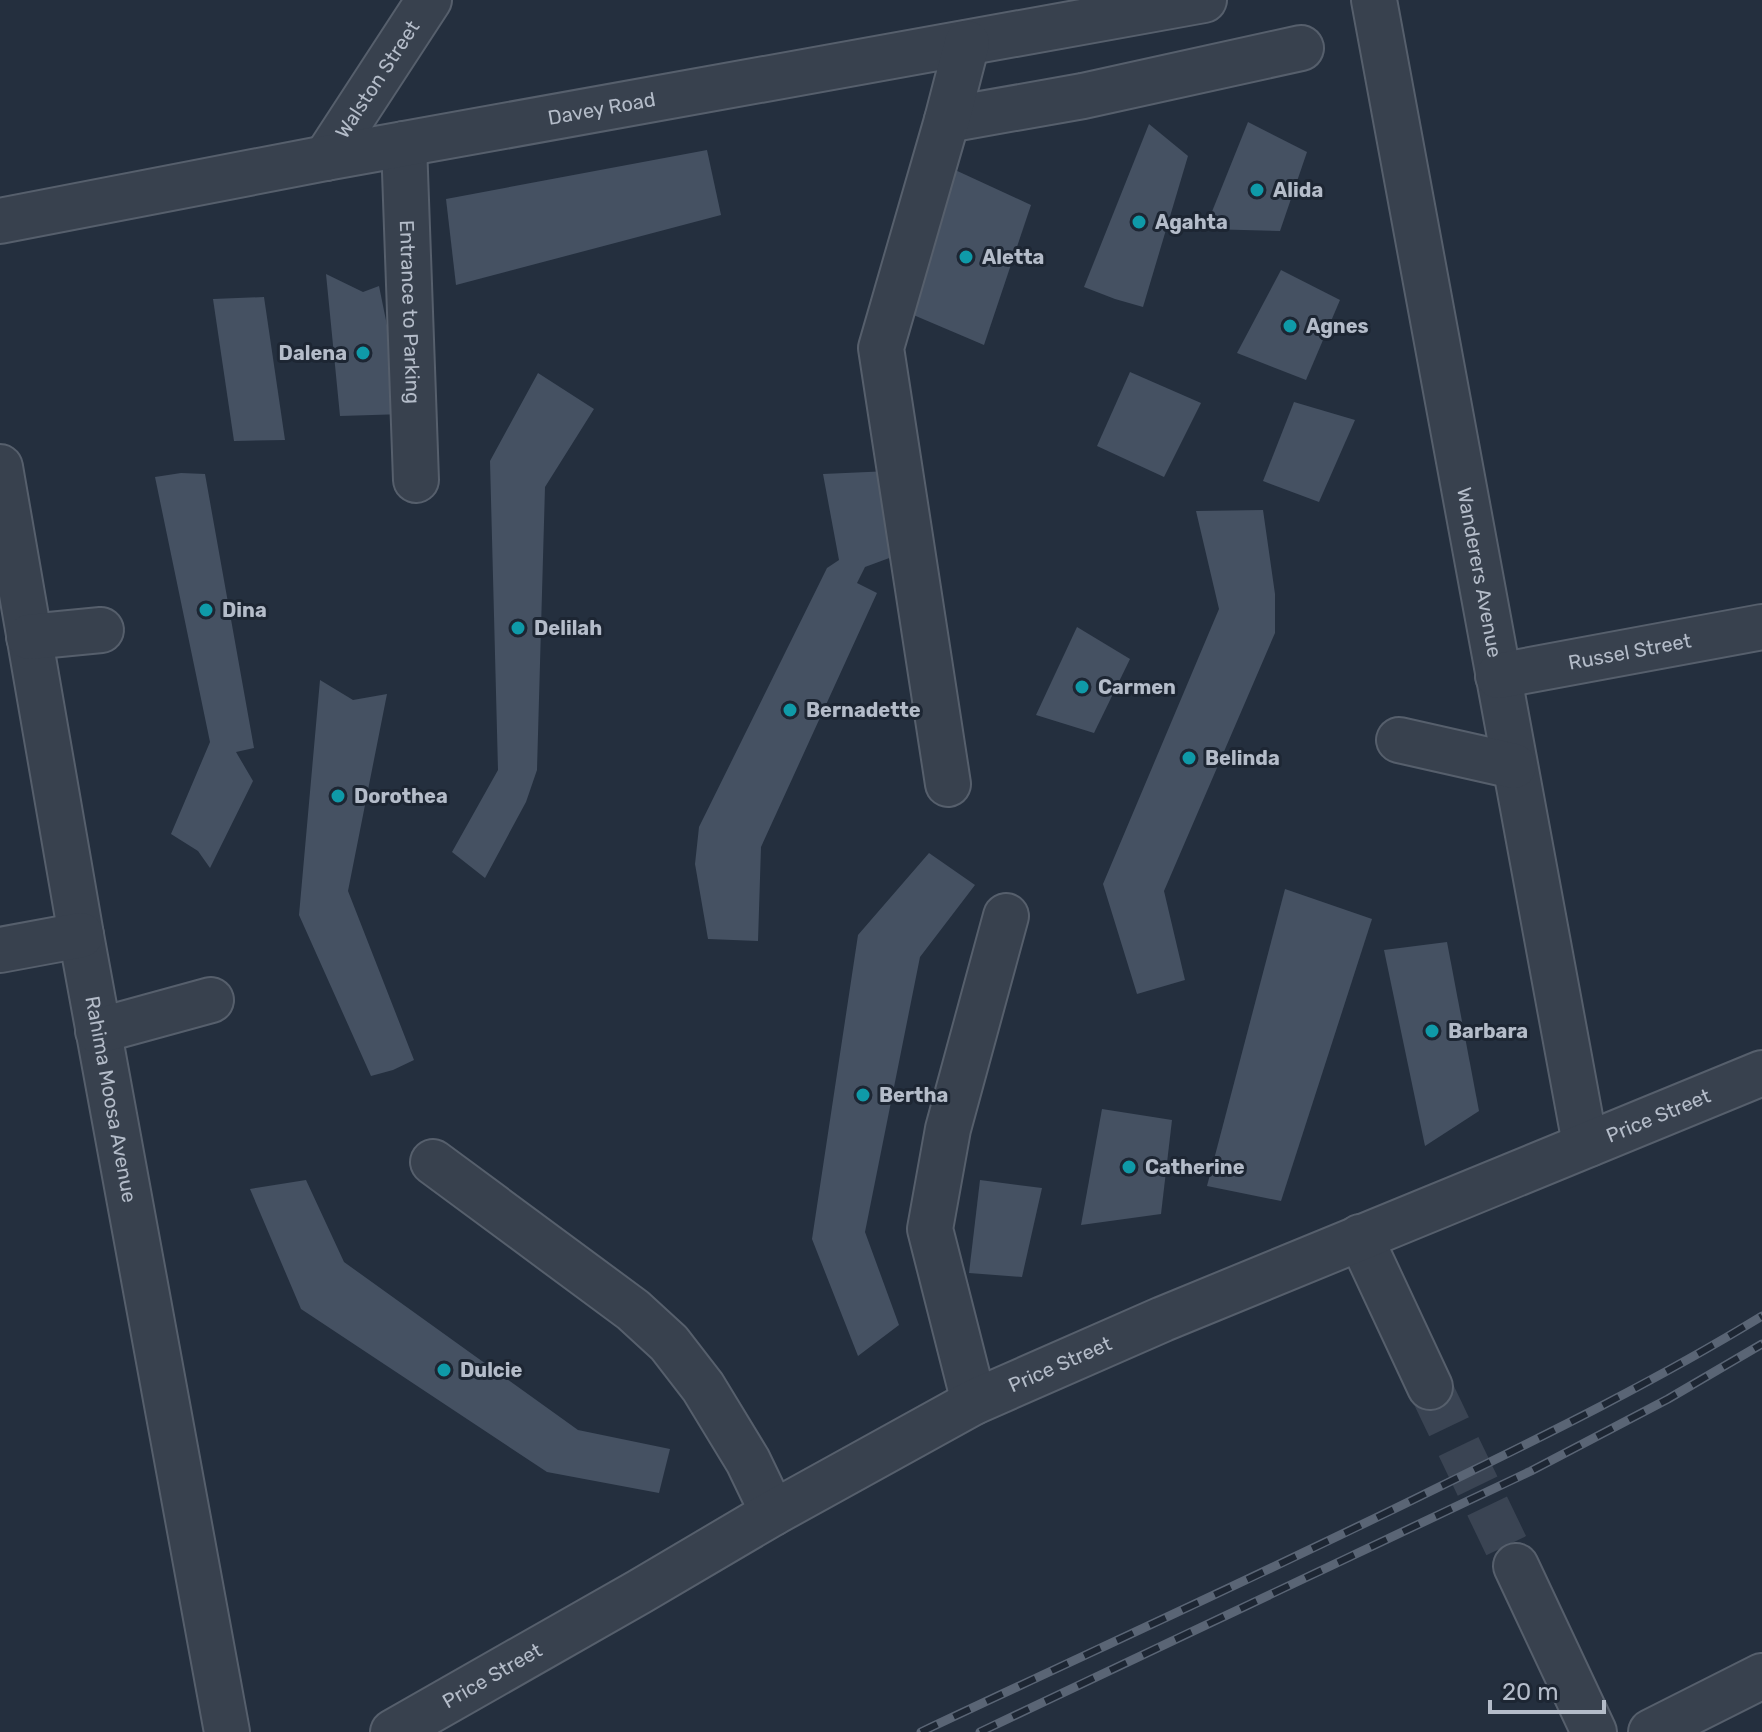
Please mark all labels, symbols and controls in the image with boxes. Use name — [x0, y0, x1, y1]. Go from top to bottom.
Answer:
street label: Walston Street — [330, 16, 425, 143]
street label: Davey Road — [546, 87, 657, 130]
place label: Alida — [1273, 178, 1323, 202]
marker: Alida — [1248, 181, 1266, 199]
place label: Agahta — [1155, 210, 1228, 234]
marker: Agahta — [1130, 213, 1148, 231]
street label: Entrance to Parking — [395, 219, 425, 404]
place label: Aletta — [982, 245, 1044, 269]
marker: Aletta — [957, 248, 975, 266]
place label: Agnes — [1306, 314, 1369, 338]
marker: Agnes — [1281, 317, 1299, 335]
place label: Dalena — [279, 341, 347, 365]
marker: Dalena — [354, 344, 372, 362]
street label: Wanderers Avenue — [1452, 485, 1507, 659]
place label: Dina — [222, 598, 267, 622]
marker: Dina — [197, 601, 215, 619]
place label: Delilah — [534, 616, 602, 640]
marker: Delilah — [509, 619, 527, 637]
street label: Russel Street — [1566, 628, 1693, 675]
place label: Carmen — [1098, 675, 1176, 699]
marker: Carmen — [1073, 678, 1091, 696]
place label: Bernadette — [806, 698, 921, 722]
marker: Bernadette — [781, 701, 799, 719]
place label: Belinda — [1205, 746, 1280, 770]
marker: Belinda — [1180, 749, 1198, 767]
place label: Dorothea — [354, 784, 448, 808]
marker: Dorothea — [329, 787, 347, 805]
street label: Rahima Moosa Avenue — [80, 994, 142, 1204]
place label: Barbara — [1448, 1019, 1528, 1043]
marker: Barbara — [1423, 1022, 1441, 1040]
place label: Bertha — [879, 1083, 948, 1107]
street label: Price Street — [1603, 1083, 1714, 1148]
marker: Bertha — [854, 1086, 872, 1104]
place label: Catherine — [1145, 1155, 1245, 1179]
marker: Catherine — [1120, 1158, 1138, 1176]
street label: Price Street — [1005, 1331, 1115, 1397]
place label: Dulcie — [460, 1358, 522, 1382]
marker: Dulcie — [435, 1361, 453, 1379]
street label: Price Street — [438, 1638, 546, 1713]
scale bar — [1490, 1664, 1604, 1714]
text: 20 m — [1502, 1678, 1559, 1706]

